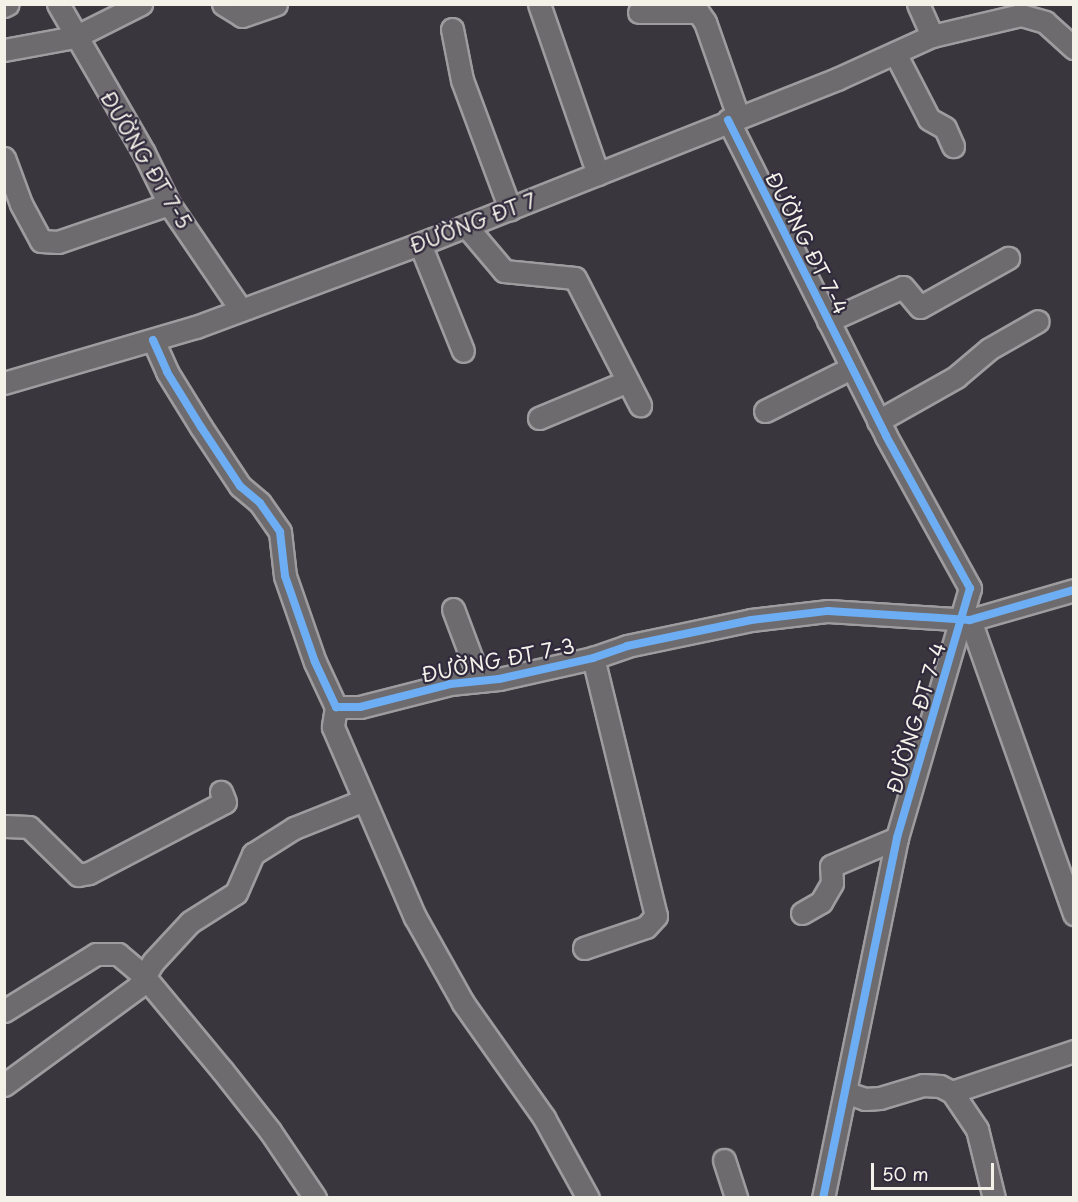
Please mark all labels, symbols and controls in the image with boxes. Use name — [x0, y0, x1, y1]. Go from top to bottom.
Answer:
street label: ĐƯỜNG ĐT 7-5 — [95, 87, 197, 233]
street label: ĐƯỜNG ĐT 7-4 — [761, 168, 853, 318]
street label: ĐƯỜNG ĐT 7 — [406, 188, 540, 258]
street label: ĐƯỜNG ĐT 7-3 — [419, 633, 577, 687]
street label: ĐƯỜNG ĐT 7-4 — [882, 640, 950, 796]
scale bar — [874, 1151, 997, 1189]
text: 50 m — [882, 1160, 929, 1187]

